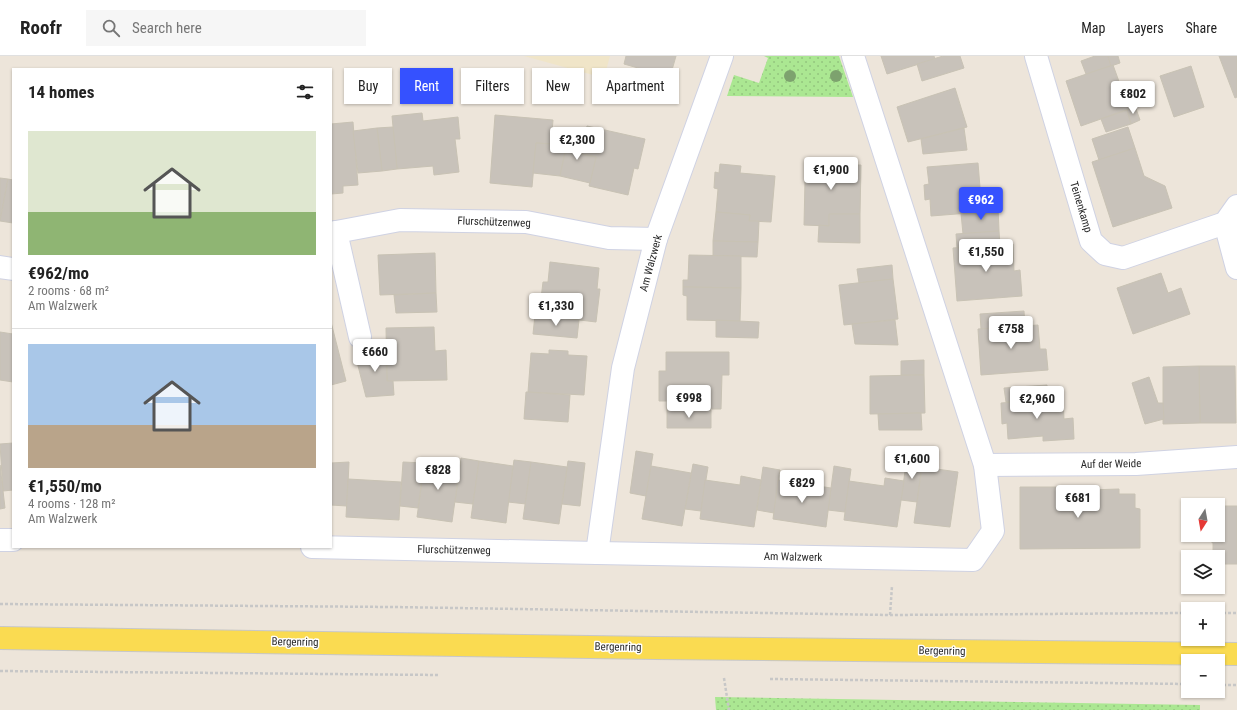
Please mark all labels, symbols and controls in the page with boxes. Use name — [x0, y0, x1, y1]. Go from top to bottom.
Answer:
search box — [86, 10, 366, 46]
text: Roofr — [20, 16, 62, 39]
icon: search — [100, 17, 122, 39]
text: Search here — [132, 19, 202, 37]
text: Map — [1081, 20, 1105, 36]
text: Layers — [1127, 20, 1164, 36]
text: Share — [1186, 20, 1217, 36]
chip: Buy — [344, 68, 392, 104]
chip: Rent — [400, 68, 453, 104]
chip: Filters — [461, 68, 524, 104]
chip: New — [532, 68, 584, 104]
chip: Apartment — [592, 68, 679, 104]
icon: filters — [294, 81, 316, 103]
pin: €802 — [1109, 81, 1157, 115]
text: 14 homes — [28, 82, 94, 102]
text: €802 — [1120, 86, 1146, 101]
pin: €2,300 — [544, 127, 610, 161]
text: €2,300 — [559, 132, 595, 147]
icon: home — [136, 157, 208, 229]
pin: €1,900 — [798, 157, 864, 191]
text: €1,900 — [813, 162, 849, 177]
street label: Teinenkamp — [1067, 180, 1095, 234]
pin: €962 — [957, 187, 1005, 221]
text: €962 — [968, 192, 994, 207]
street label: Flurschützenweg — [457, 214, 531, 230]
street label: Am Walzwerk — [637, 233, 665, 293]
pin: €1,550 — [953, 239, 1019, 273]
text: €1,550 — [968, 244, 1004, 259]
text: €962/mo — [28, 263, 89, 283]
text: 2 rooms · 68 m² — [28, 283, 109, 298]
pin: €1,330 — [523, 293, 589, 327]
text: Am Walzwerk — [28, 298, 97, 313]
text: €1,330 — [538, 298, 574, 313]
pin: €758 — [987, 316, 1035, 350]
text: €758 — [998, 321, 1024, 336]
pin: €660 — [351, 339, 399, 373]
text: €660 — [362, 344, 388, 359]
icon: home — [136, 370, 208, 442]
pin: €998 — [665, 385, 713, 419]
pin: €2,960 — [1004, 386, 1070, 420]
text: €998 — [676, 390, 702, 405]
text: €2,960 — [1019, 391, 1055, 406]
pin: €1,600 — [879, 446, 945, 480]
text: €1,600 — [894, 451, 930, 466]
pin: €828 — [414, 457, 462, 491]
street label: Auf der Weide — [1081, 457, 1141, 471]
text: €828 — [425, 462, 451, 477]
pin: €829 — [778, 470, 826, 504]
text: €829 — [789, 475, 815, 490]
text: €1,550/mo — [28, 476, 102, 496]
pin: €681 — [1054, 485, 1102, 519]
text: €681 — [1065, 490, 1091, 505]
text: 4 rooms · 128 m² — [28, 496, 115, 511]
north arrow — [1181, 498, 1225, 542]
map controls — [1181, 498, 1225, 698]
text: Am Walzwerk — [28, 511, 97, 526]
street label: Flurschützenweg — [417, 543, 491, 557]
street label: Am Walzwerk — [764, 550, 822, 564]
button: layers — [1181, 550, 1225, 594]
button: + — [1181, 602, 1225, 646]
street label: Bergenring — [271, 635, 319, 649]
street label: Bergenring — [594, 640, 642, 654]
street label: Bergenring — [918, 644, 966, 658]
button: − — [1181, 654, 1225, 698]

